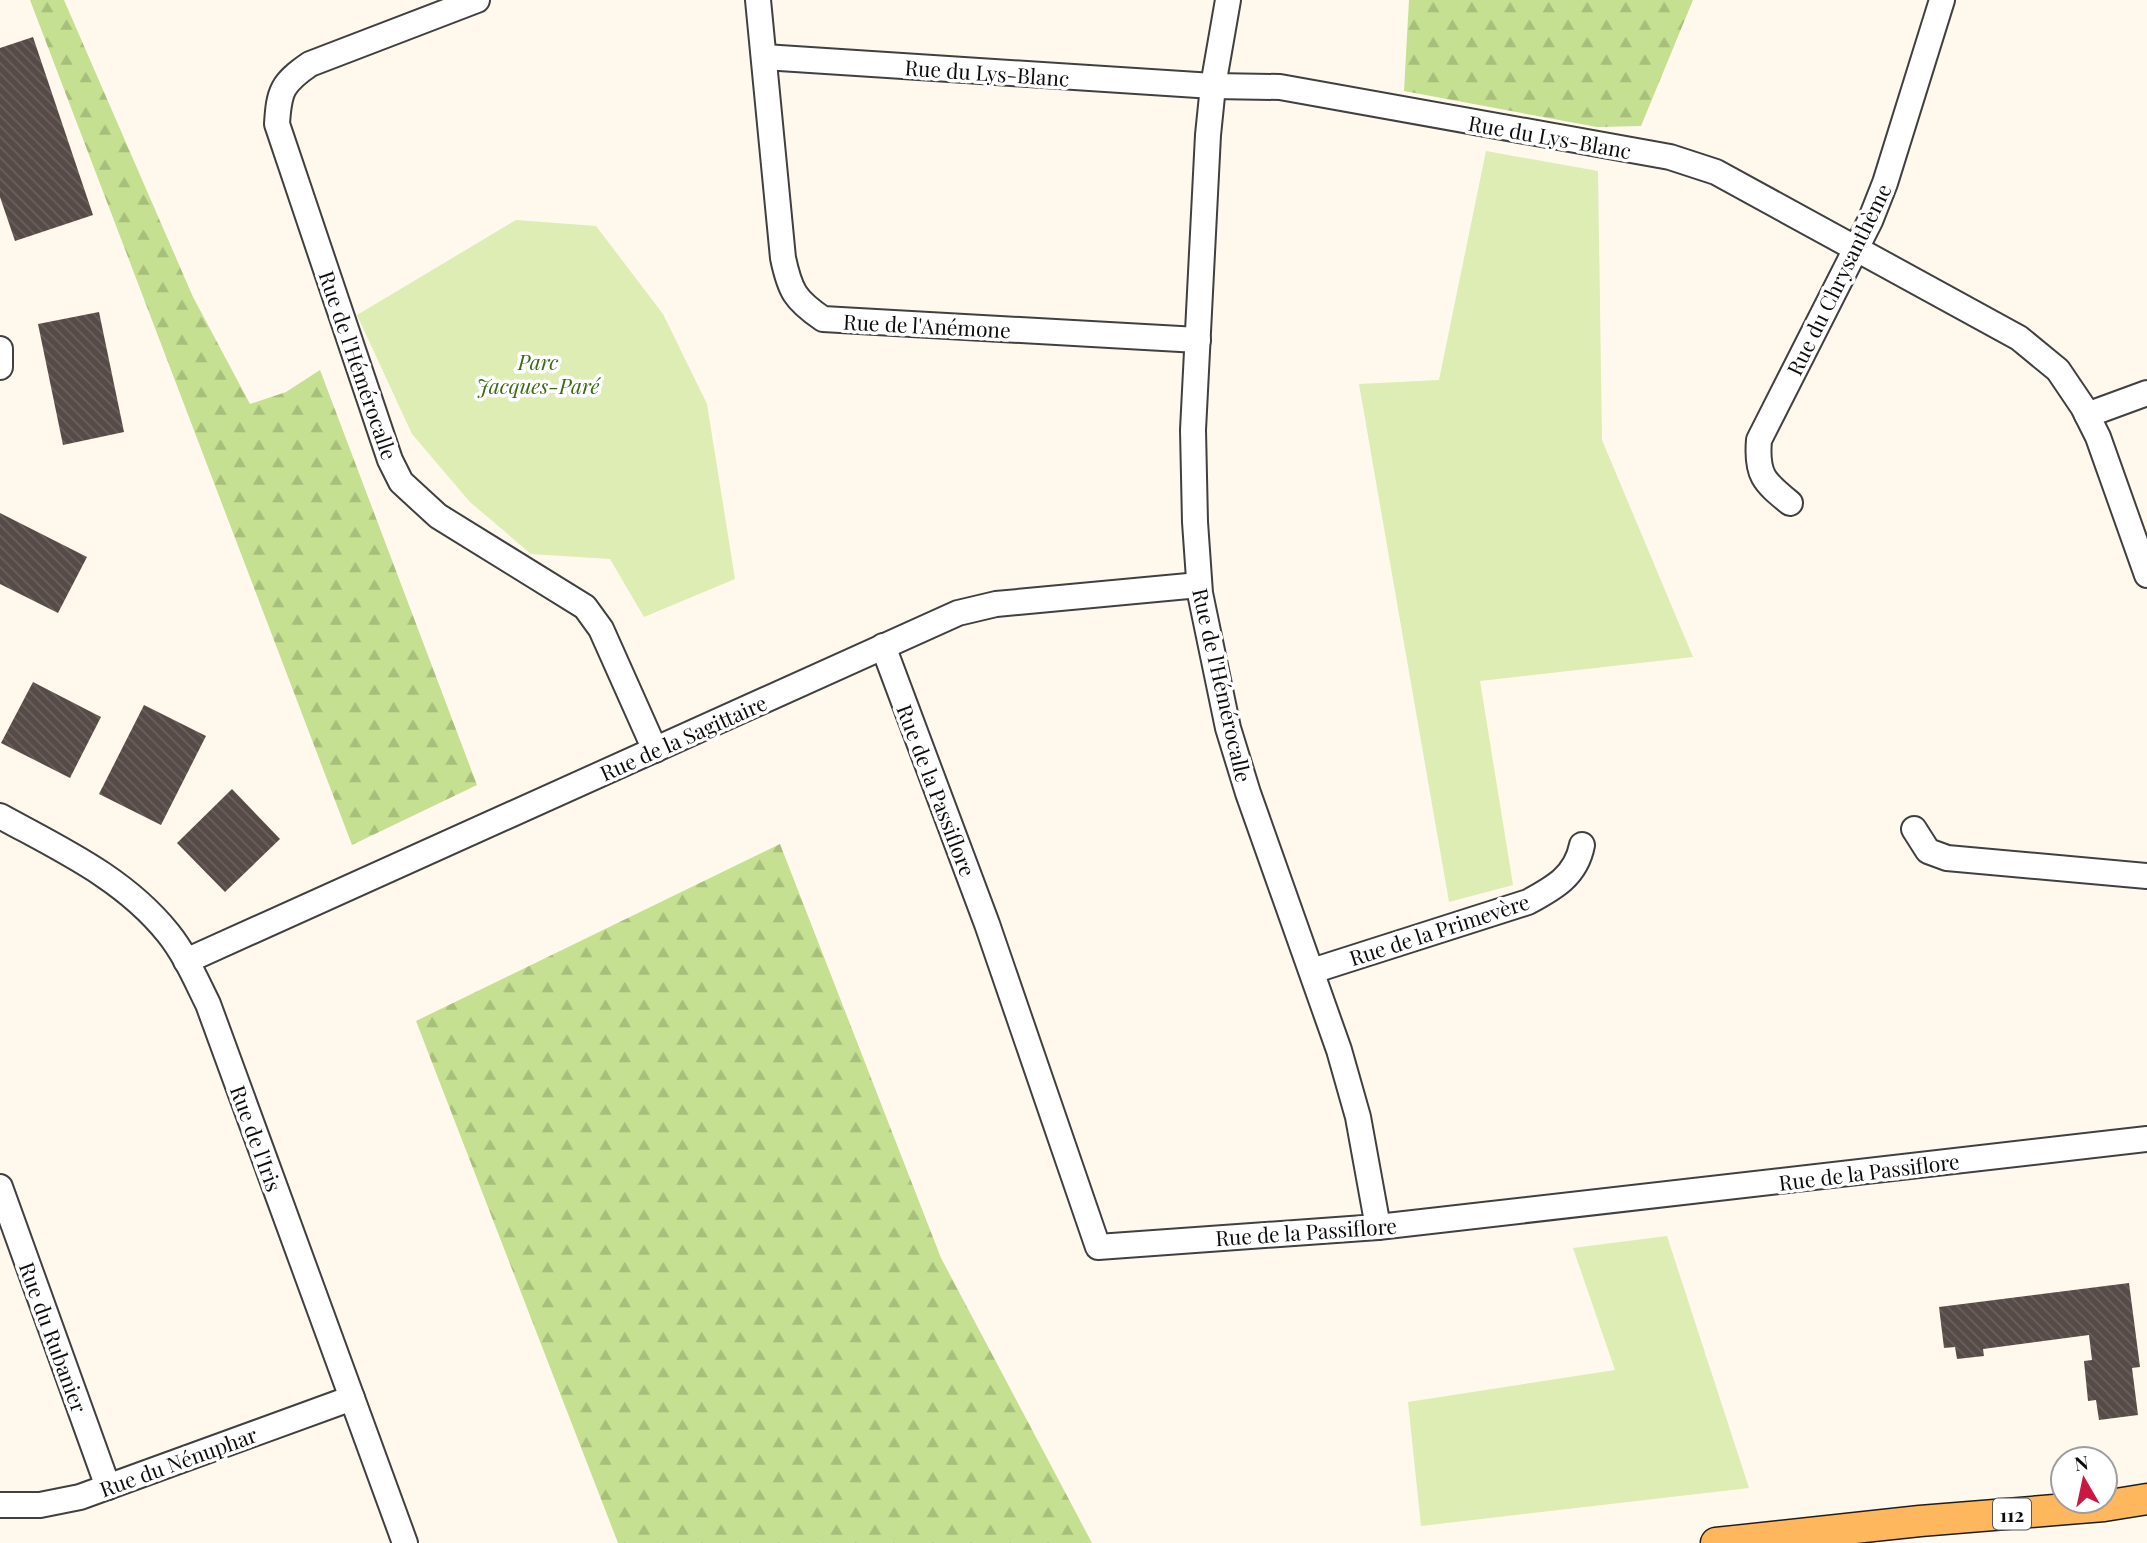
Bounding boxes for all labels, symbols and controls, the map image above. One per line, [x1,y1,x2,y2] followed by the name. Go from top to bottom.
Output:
[904,52,1070,92] street label: Rue du Lys-Blanc
[1466,108,1634,164] street label: Rue du Lys-Blanc
[1779,179,1897,379] street label: Rue du Chrysanthème
[314,267,404,463] street label: Rue de l'Hémérocalle
[843,307,1011,343] street label: Rue de l'Anémone
[476,347,602,399] park label: Parc Jacques-Paré
[1187,585,1259,785] street label: Rue de l'Hémérocalle
[595,688,771,786] street label: Rue de la Sagittaire
[891,700,983,880] street label: Rue de la Passiflore
[1345,887,1533,971] street label: Rue de la Primevère
[225,1081,289,1195] street label: Rue de l'Iris
[1777,1146,1961,1196] street label: Rue de la Passiflore
[1214,1211,1398,1251] street label: Rue de la Passiflore
[14,1258,94,1417] street label: Rue du Rubanier
[95,1419,261,1502] street label: Rue du Nénuphar
[2049,1445,2119,1515] north arrow
[2072,1448,2090,1476] text: N
[1993,1498,2031,1530] road number: 112

